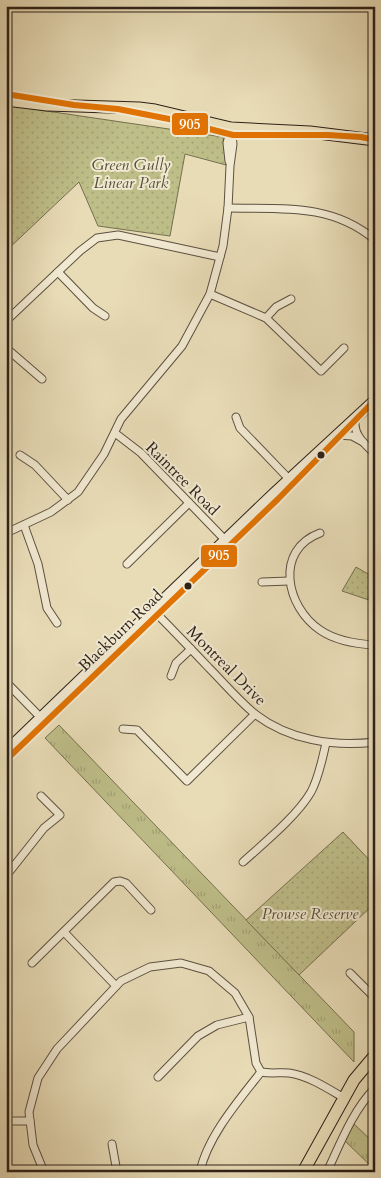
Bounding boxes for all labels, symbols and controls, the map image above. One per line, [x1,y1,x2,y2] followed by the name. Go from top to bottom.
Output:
[171,112,209,136] line badge: 905
[179,115,201,134] text: 905
[91,154,171,194] park label: Green Gully Linear Park
[140,437,225,521] street label: Raintree Road
[316,450,326,460] unlabelled marker
[200,544,238,568] line badge: 905
[208,546,230,565] text: 905
[183,581,193,591] unlabelled marker
[74,584,168,677] street label: Blackburn Road
[181,621,271,711] street label: Montreal Drive
[262,903,359,925] park label: Prowse Reserve

